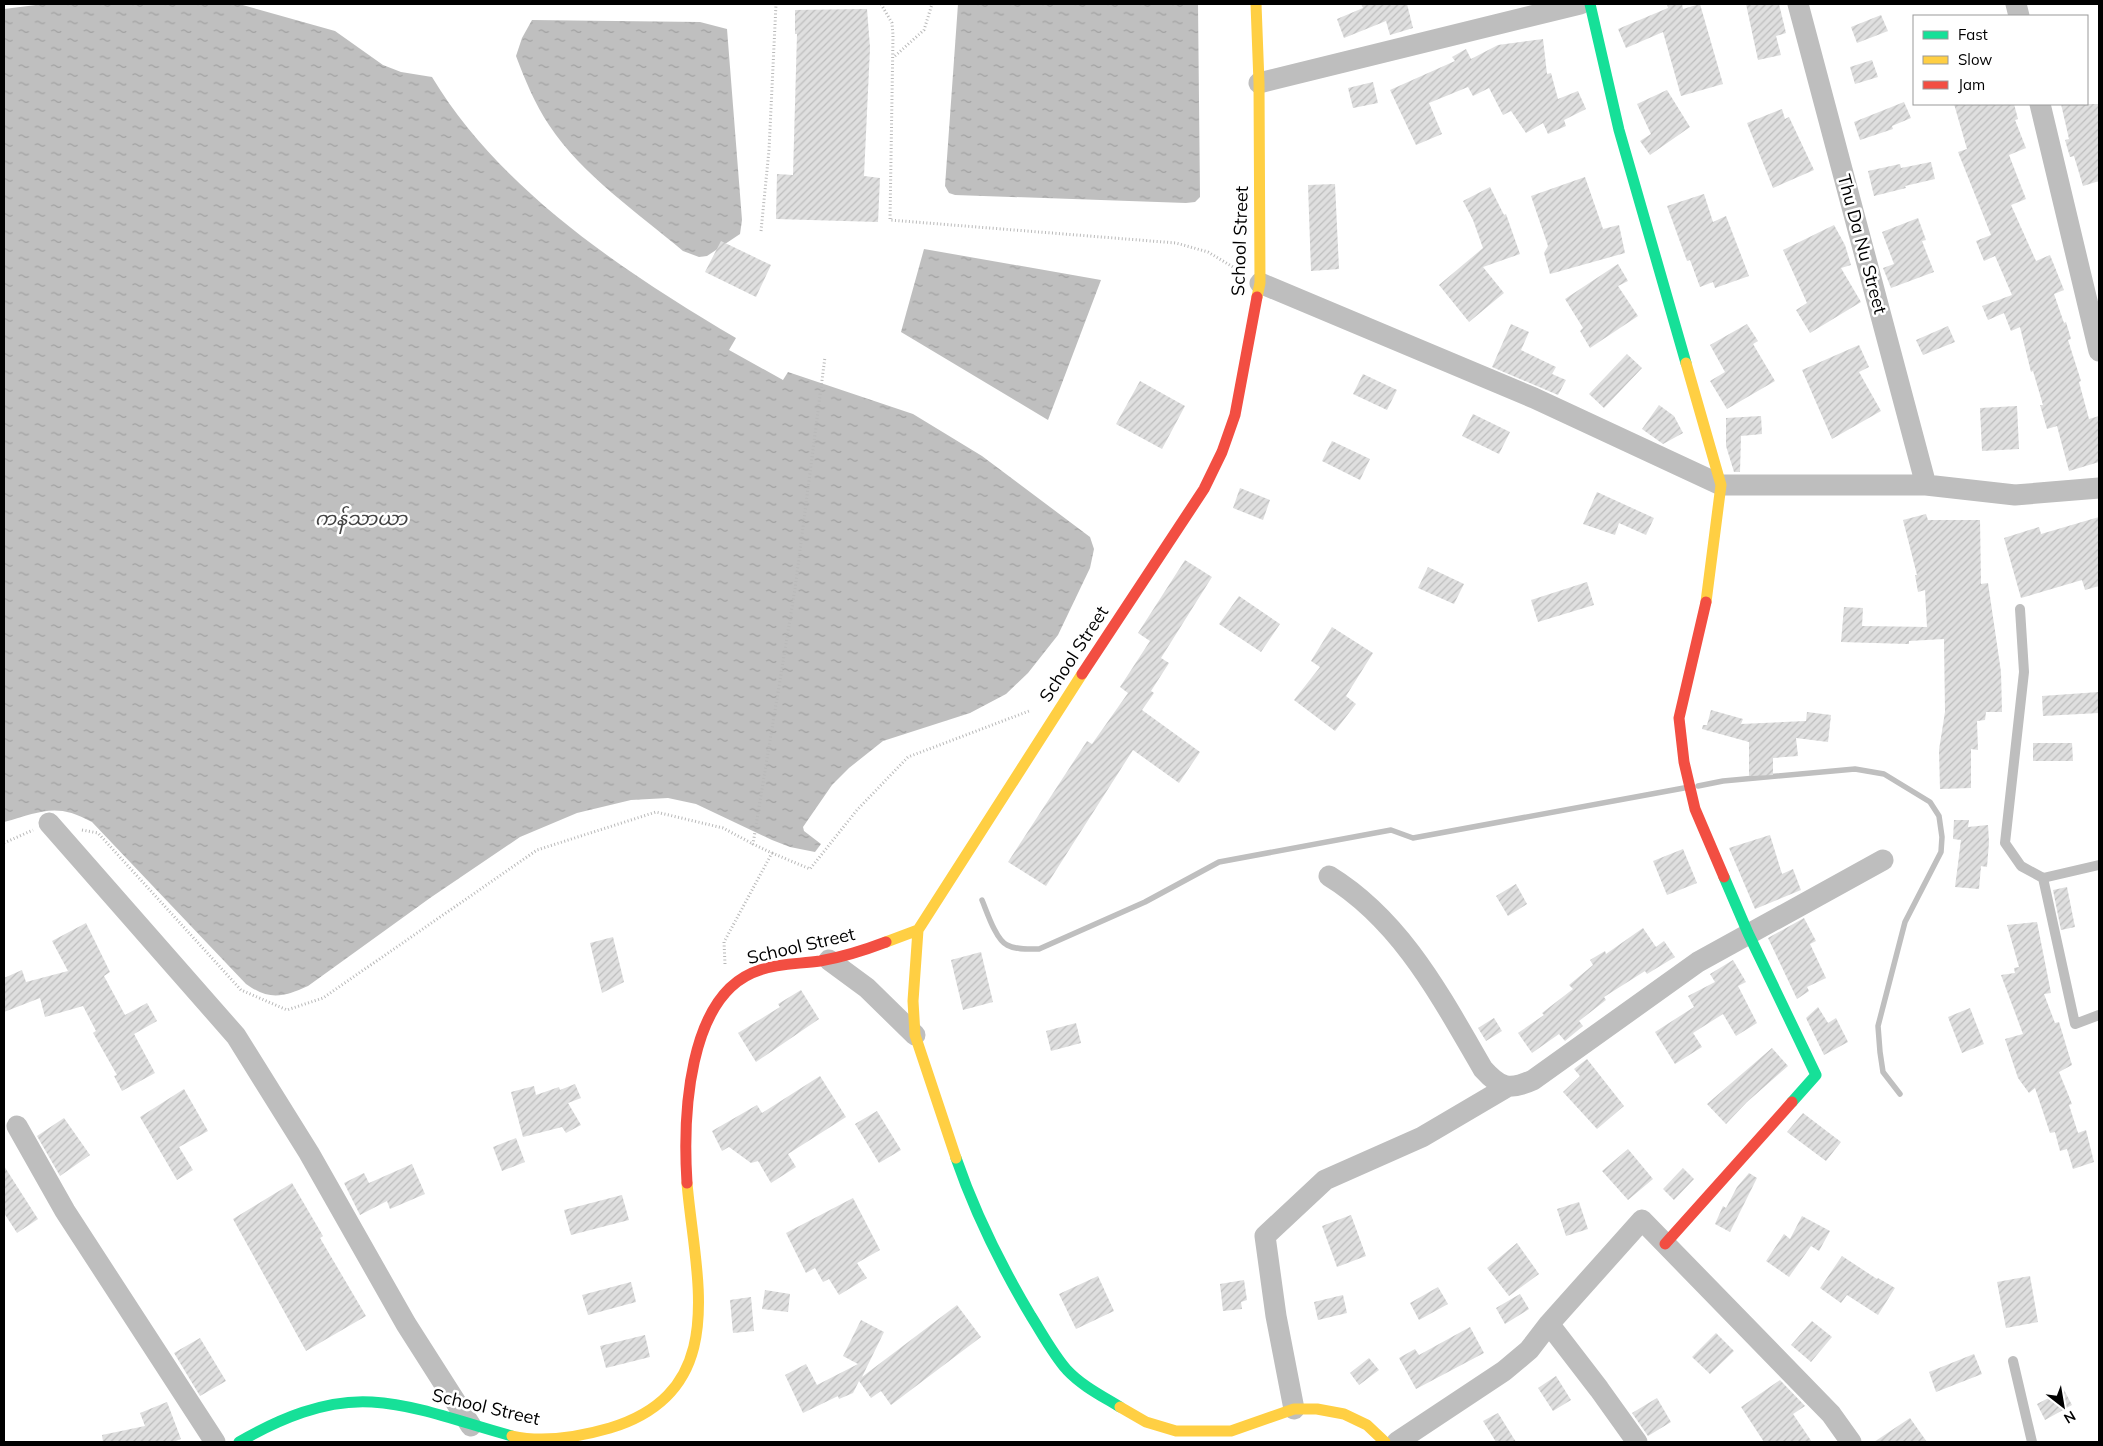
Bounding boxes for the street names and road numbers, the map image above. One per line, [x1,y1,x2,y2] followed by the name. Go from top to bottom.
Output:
[1833,171,1892,316] street label: Thu Da Nu Street
[1226,186,1253,296] street label: School Street
[1034,601,1113,706] street label: School Street
[745,922,857,969] street label: School Street
[430,1383,542,1430] street label: School Street

